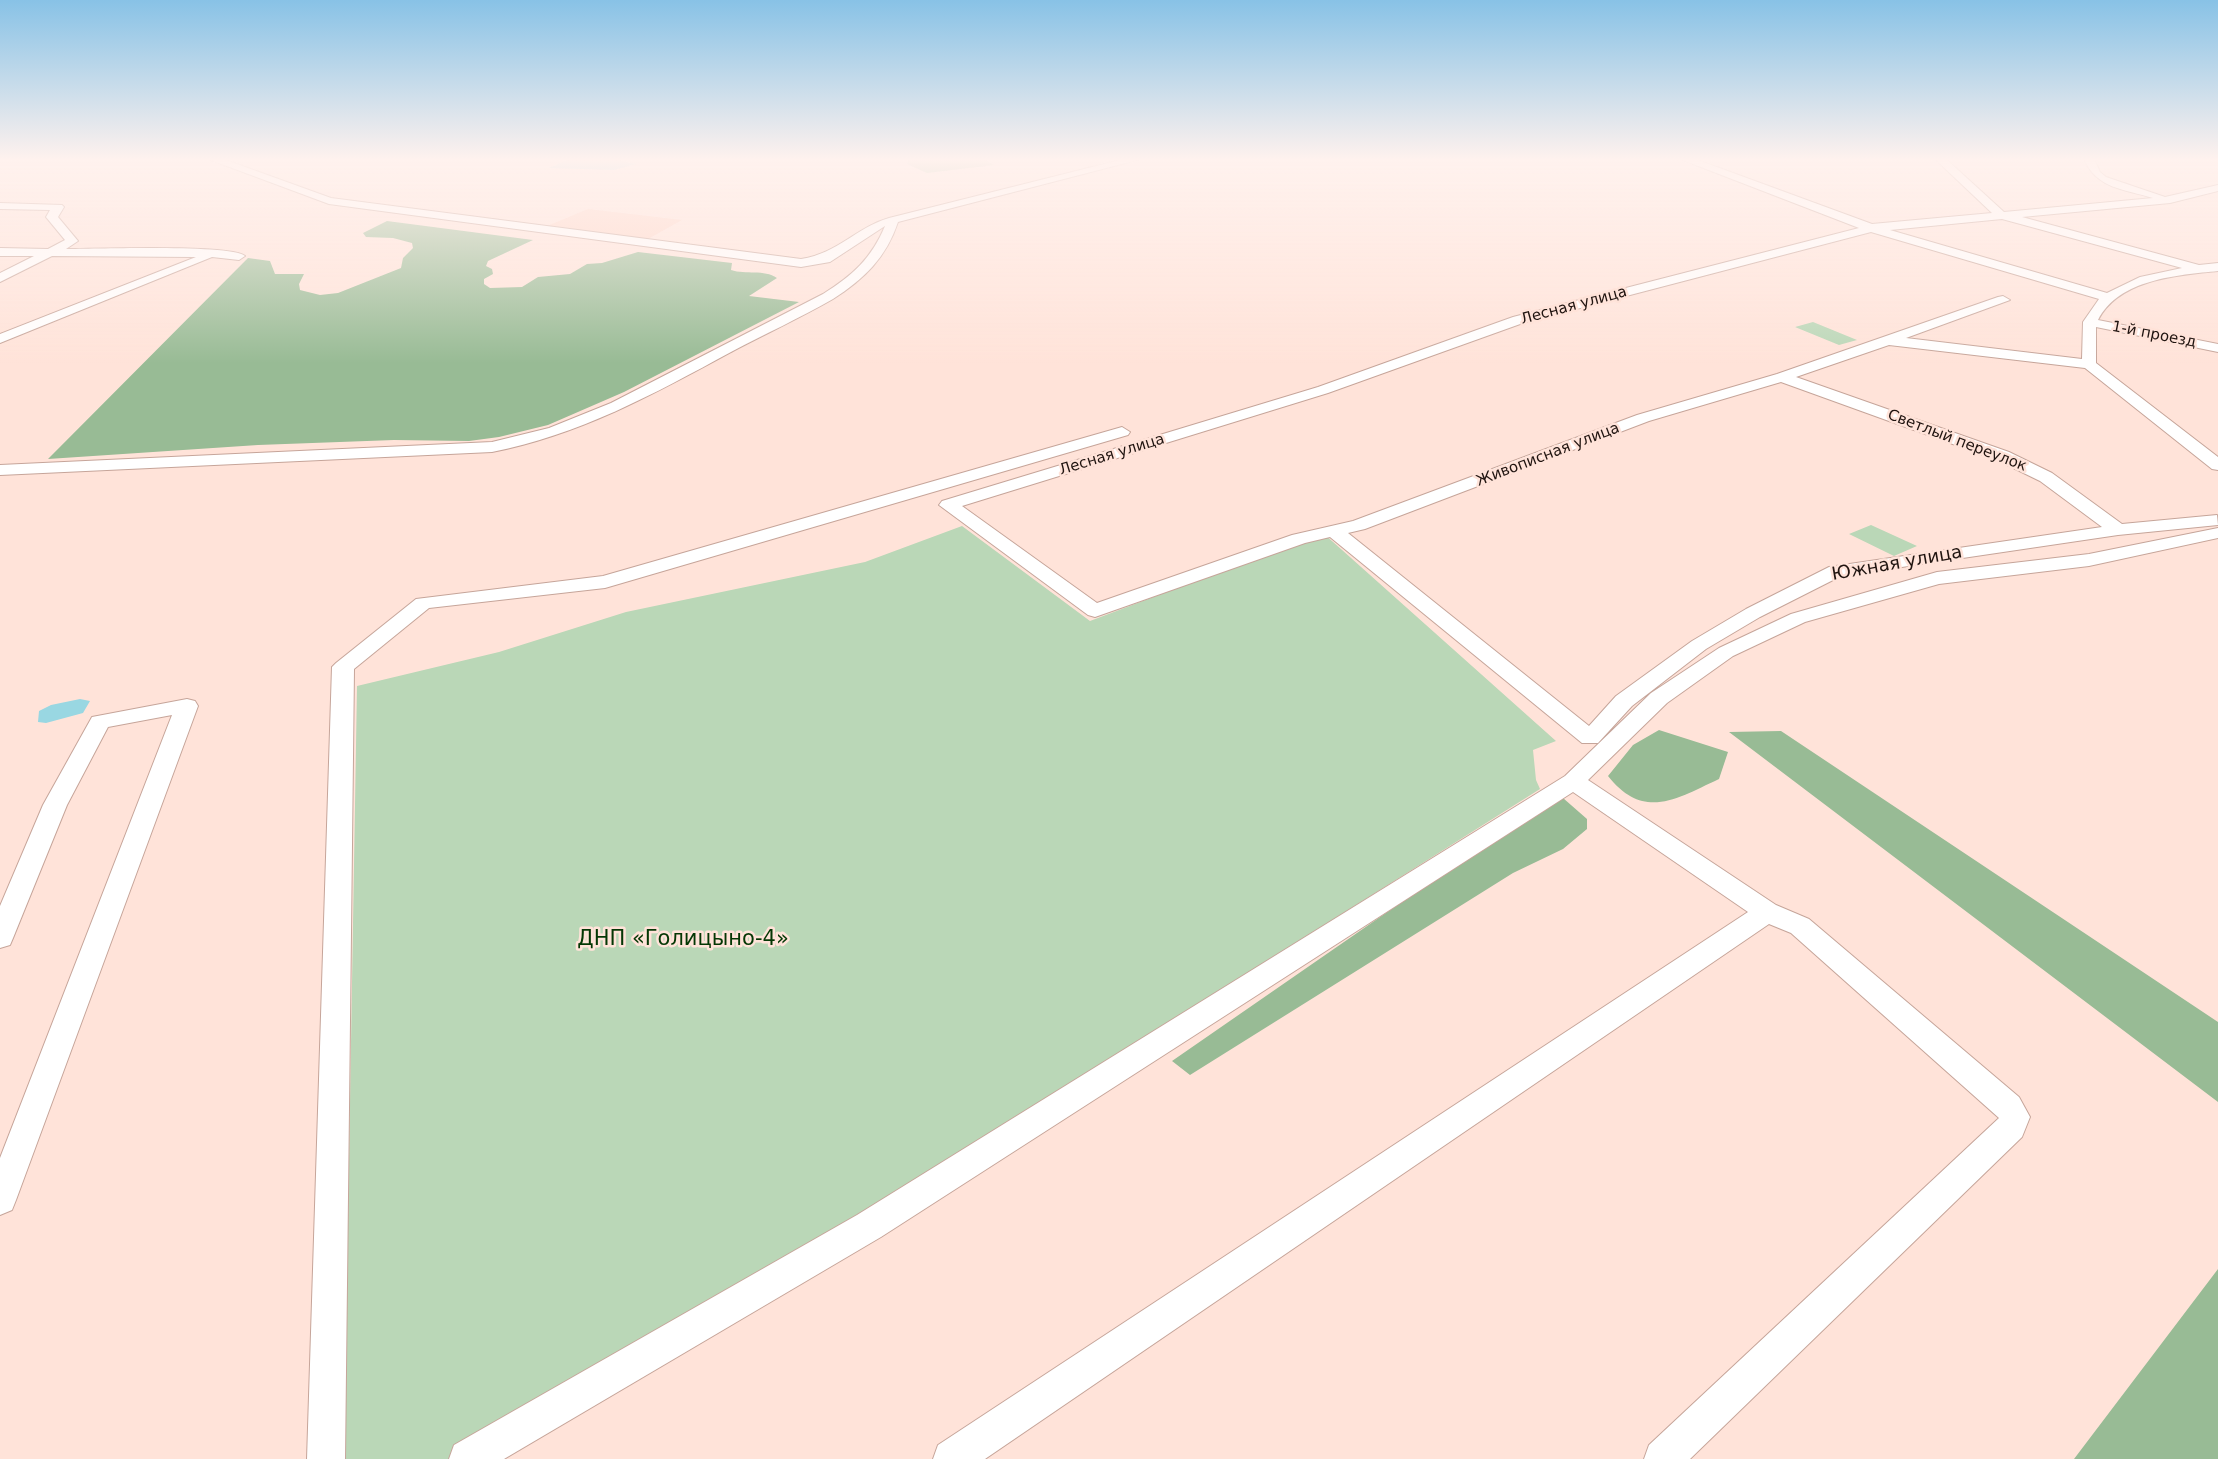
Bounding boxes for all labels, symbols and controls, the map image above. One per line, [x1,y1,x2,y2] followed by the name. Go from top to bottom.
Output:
[1519,283,1629,329] street label: Лесная улица
[2110,318,2198,352] street label: 1-й проезд
[1885,406,2029,476] street label: Светлый переулок
[1474,419,1622,491] street label: Живописная улица
[1057,430,1167,480] street label: Лесная улица
[1830,542,1964,586] street label: Южная улица
[577,927,789,953] park label: ДНП «Голицыно-4»

